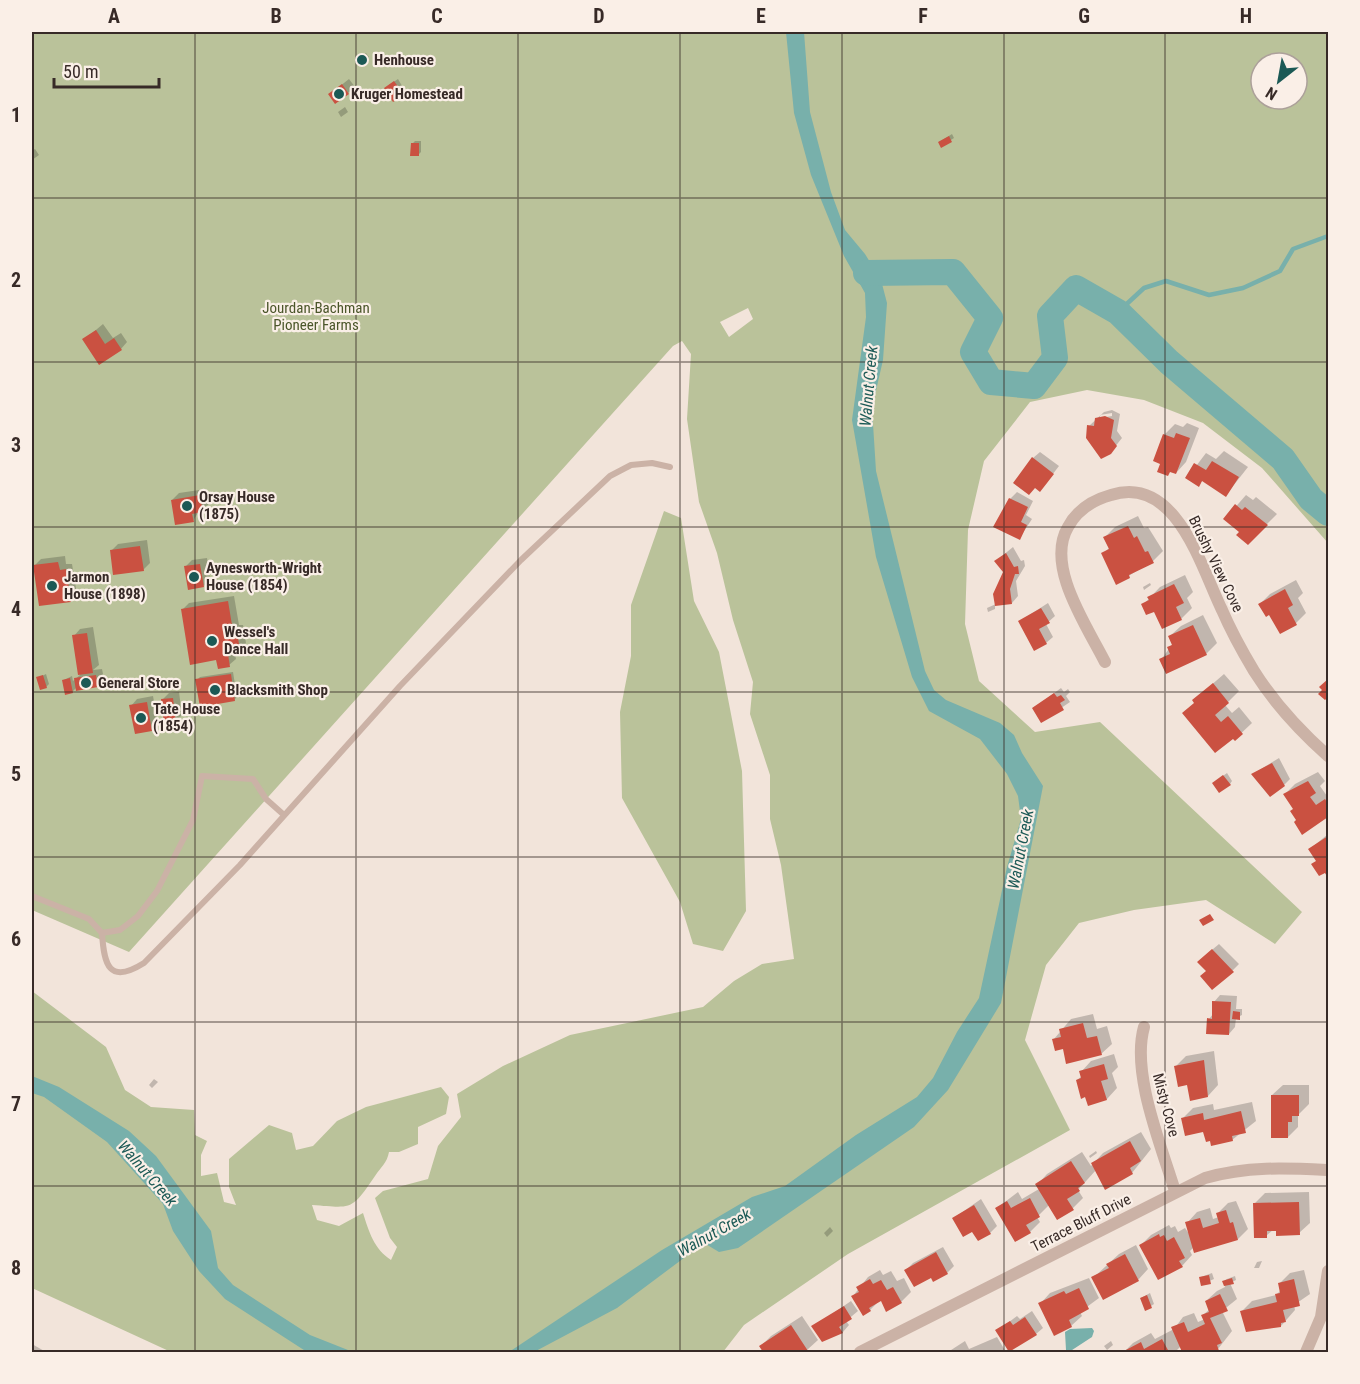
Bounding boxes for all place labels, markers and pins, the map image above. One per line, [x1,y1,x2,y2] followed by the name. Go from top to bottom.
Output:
[374,51,434,69] place label: Henhouse
[355,53,369,67] marker: Henhouse
[351,85,463,103] place label: Kruger Homestead
[332,87,346,101] marker: Kruger Homestead
[199,488,275,523] place label: Orsay House (1875)
[180,499,194,513] marker: Orsay House (1875)
[206,559,322,594] place label: Aynesworth-Wright House (1854)
[64,568,146,603] place label: Jarmon House (1898)
[187,570,201,584] marker: Aynesworth-Wright House (1854)
[45,579,59,593] marker: Jarmon House (1898)
[224,623,288,658] place label: Wessel's Dance Hall
[205,634,219,648] marker: Wessel's Dance Hall
[98,674,180,692] place label: General Store
[79,676,93,690] marker: General Store
[227,681,328,699] place label: Blacksmith Shop
[208,683,222,697] marker: Blacksmith Shop
[153,700,220,735] place label: Tate House (1854)
[134,711,148,725] marker: Tate House (1854)

